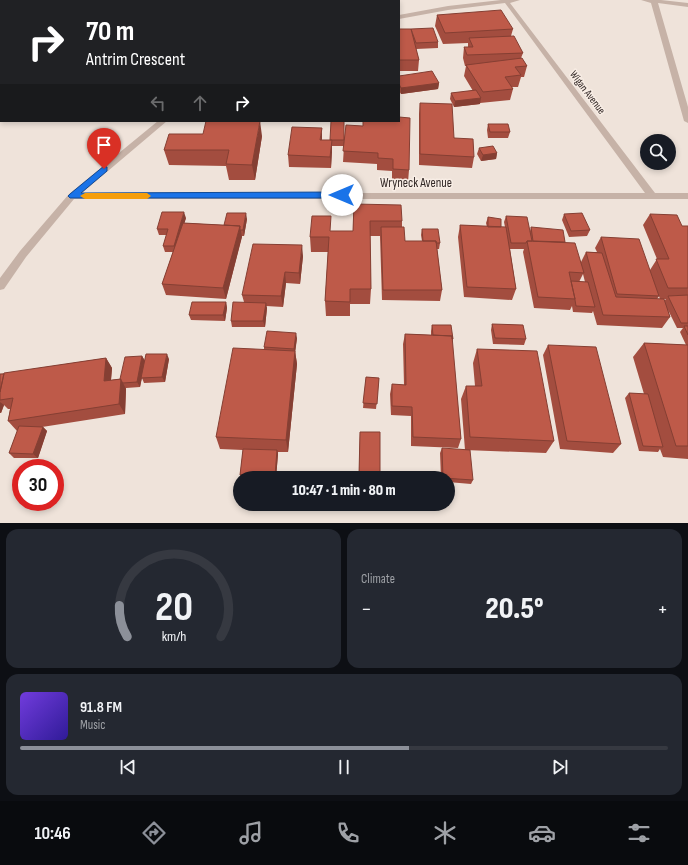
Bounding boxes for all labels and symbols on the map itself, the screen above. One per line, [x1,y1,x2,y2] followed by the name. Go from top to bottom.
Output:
[567,68,608,117] street label: Wigan Avenue
[87,128,121,169] pin
[321,174,363,216] position arrow
[380,175,452,191] street label: Wryneck Avenue
[12,459,64,511] speed limit sign: 30

